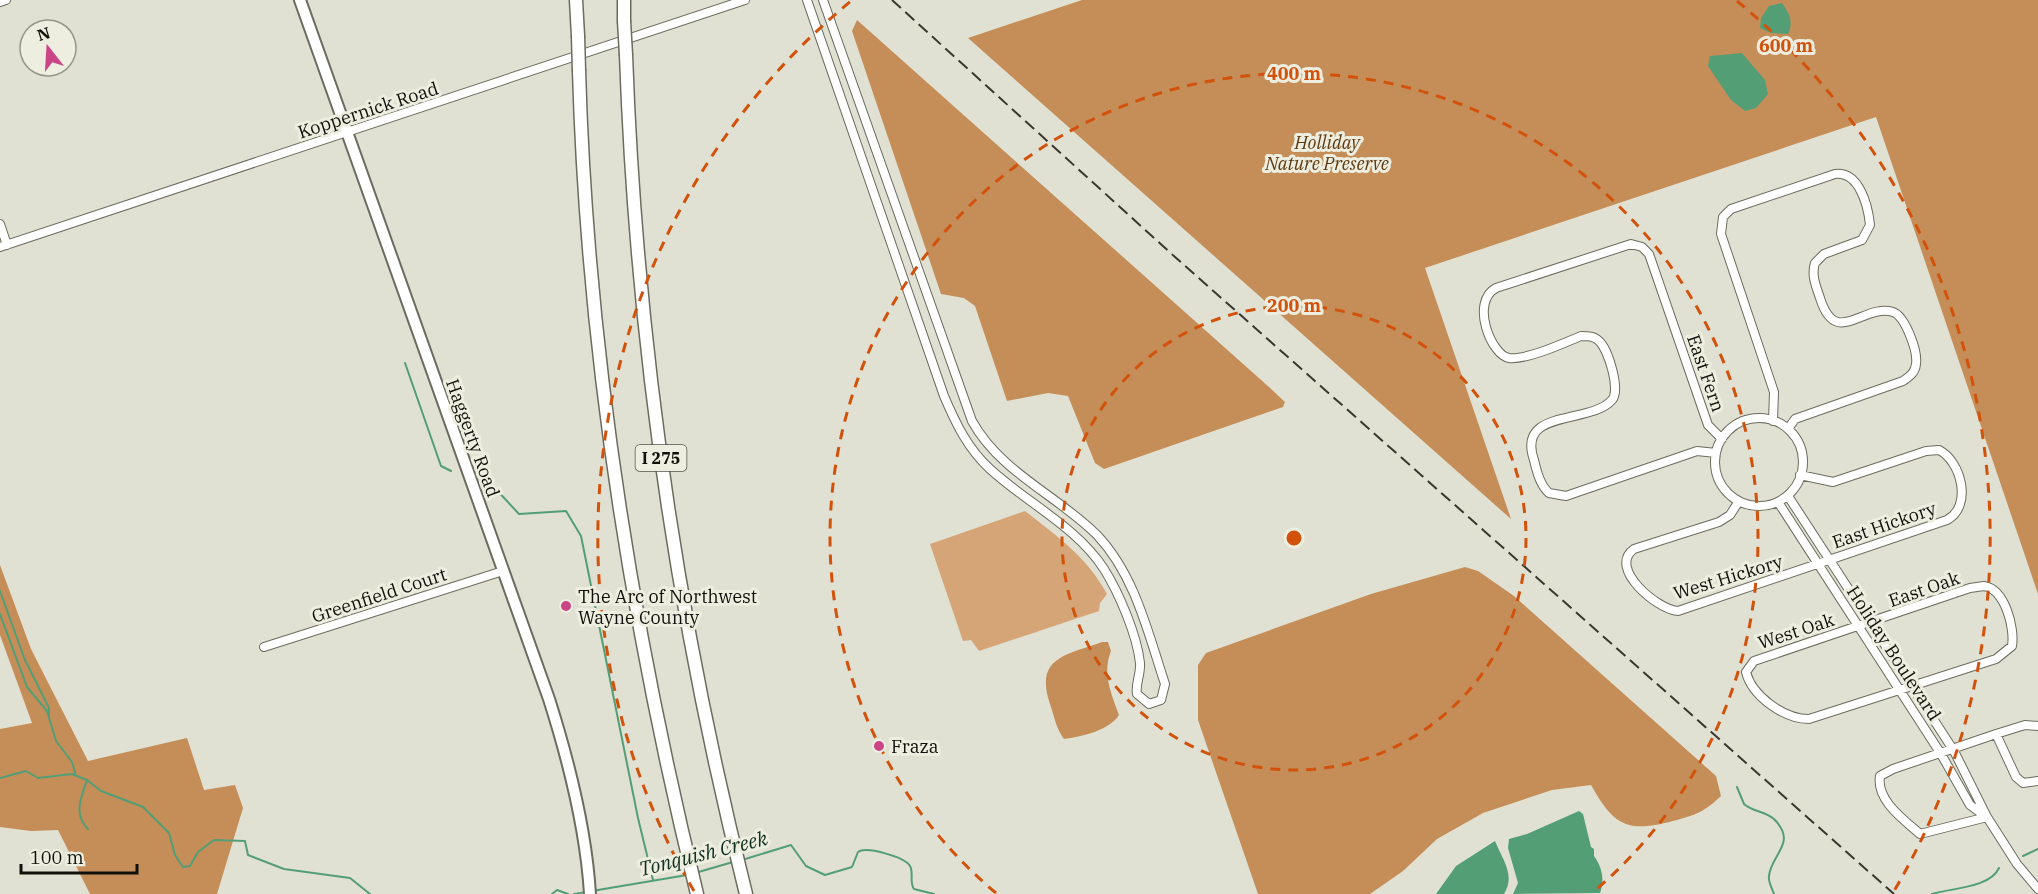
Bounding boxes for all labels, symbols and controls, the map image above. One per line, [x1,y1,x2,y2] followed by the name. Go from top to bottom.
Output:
[18,18,78,78] north arrow
[35,22,53,45] text: N
[1759,34,1814,57] text: 600 m
[1267,62,1322,85] text: 400 m
[295,76,441,144] street label: Koppernick Road
[1264,131,1389,175] park label: Holliday Nature Preserve
[1267,294,1322,317] text: 200 m
[1682,331,1730,415] street label: East Fern
[441,376,505,500] street label: Haggerty Road
[636,445,686,471] road number: I 275
[1829,496,1939,553] street label: East Hickory
[1284,528,1304,548] centre of rings
[1671,549,1786,605] street label: West Hickory
[309,562,449,628] street label: Greenfield Court
[1885,566,1963,612] street label: East Oak
[1842,581,1946,725] street label: Holiday Boulevard
[578,585,757,629] place label: The Arc of Northwest Wayne County
[559,599,573,613] marker: The Arc of Northwest Wayne County
[1755,608,1837,654] street label: West Oak
[891,735,939,758] place label: Fraza
[872,739,886,753] marker: Fraza
[636,824,771,882] water label: Tonquish Creek
[21,837,136,875] scale bar
[30,846,84,869] text: 100 m

